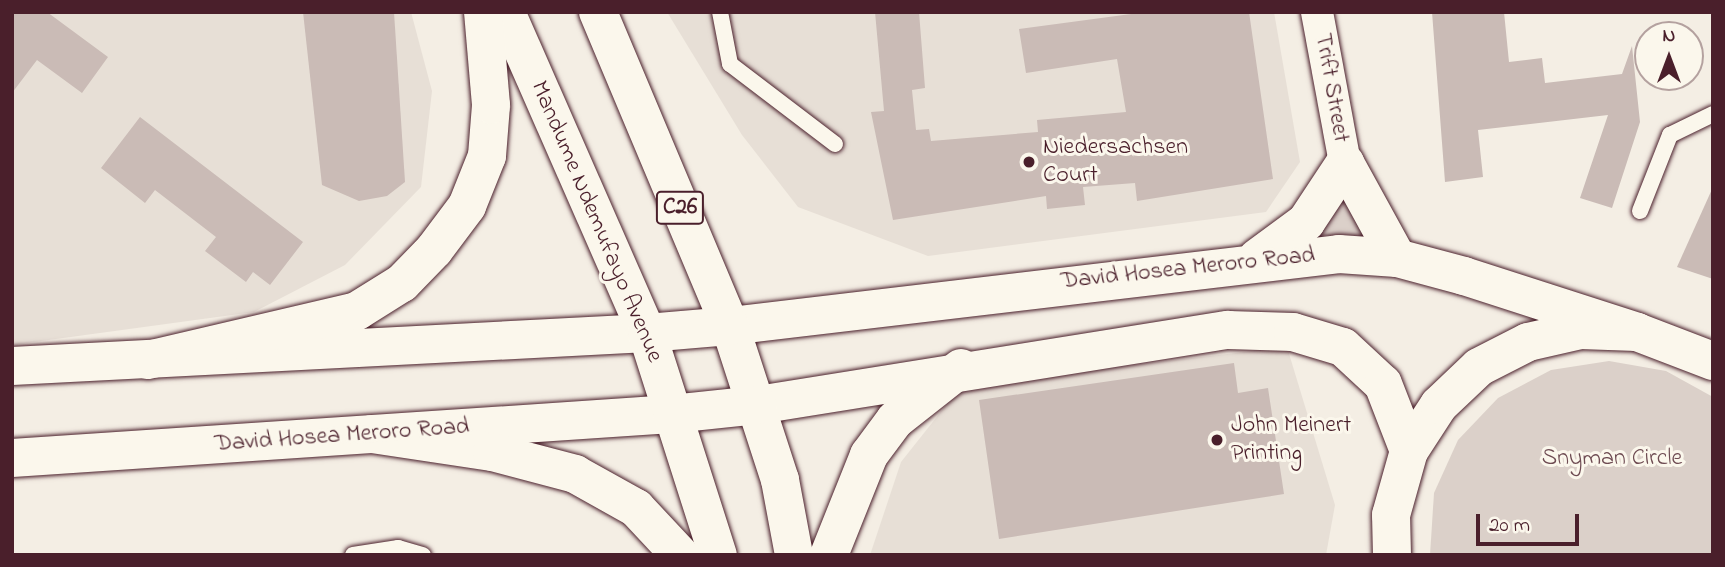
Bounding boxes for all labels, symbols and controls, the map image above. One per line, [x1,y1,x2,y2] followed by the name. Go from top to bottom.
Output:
[1634,21,1704,91] north arrow
[1663,23,1675,50] text: N
[1307,31,1355,145] street label: Trift Street
[524,77,668,367] street label: Mandume Ndemufayo Avenue
[1043,134,1188,190] place label: Niedersachsen Court
[1021,154,1037,170] marker: Niedersachsen Court
[656,188,704,228] road number: C26
[1060,241,1316,297] street label: David Hosea Meroro Road
[1231,412,1351,468] place label: John Meinert Printing
[214,413,470,459] street label: David Hosea Meroro Road
[1209,432,1225,448] marker: John Meinert Printing
[1542,445,1682,473] park label: Snyman Circle
[1480,500,1583,544] scale bar
[1489,511,1530,541] text: 20 m

